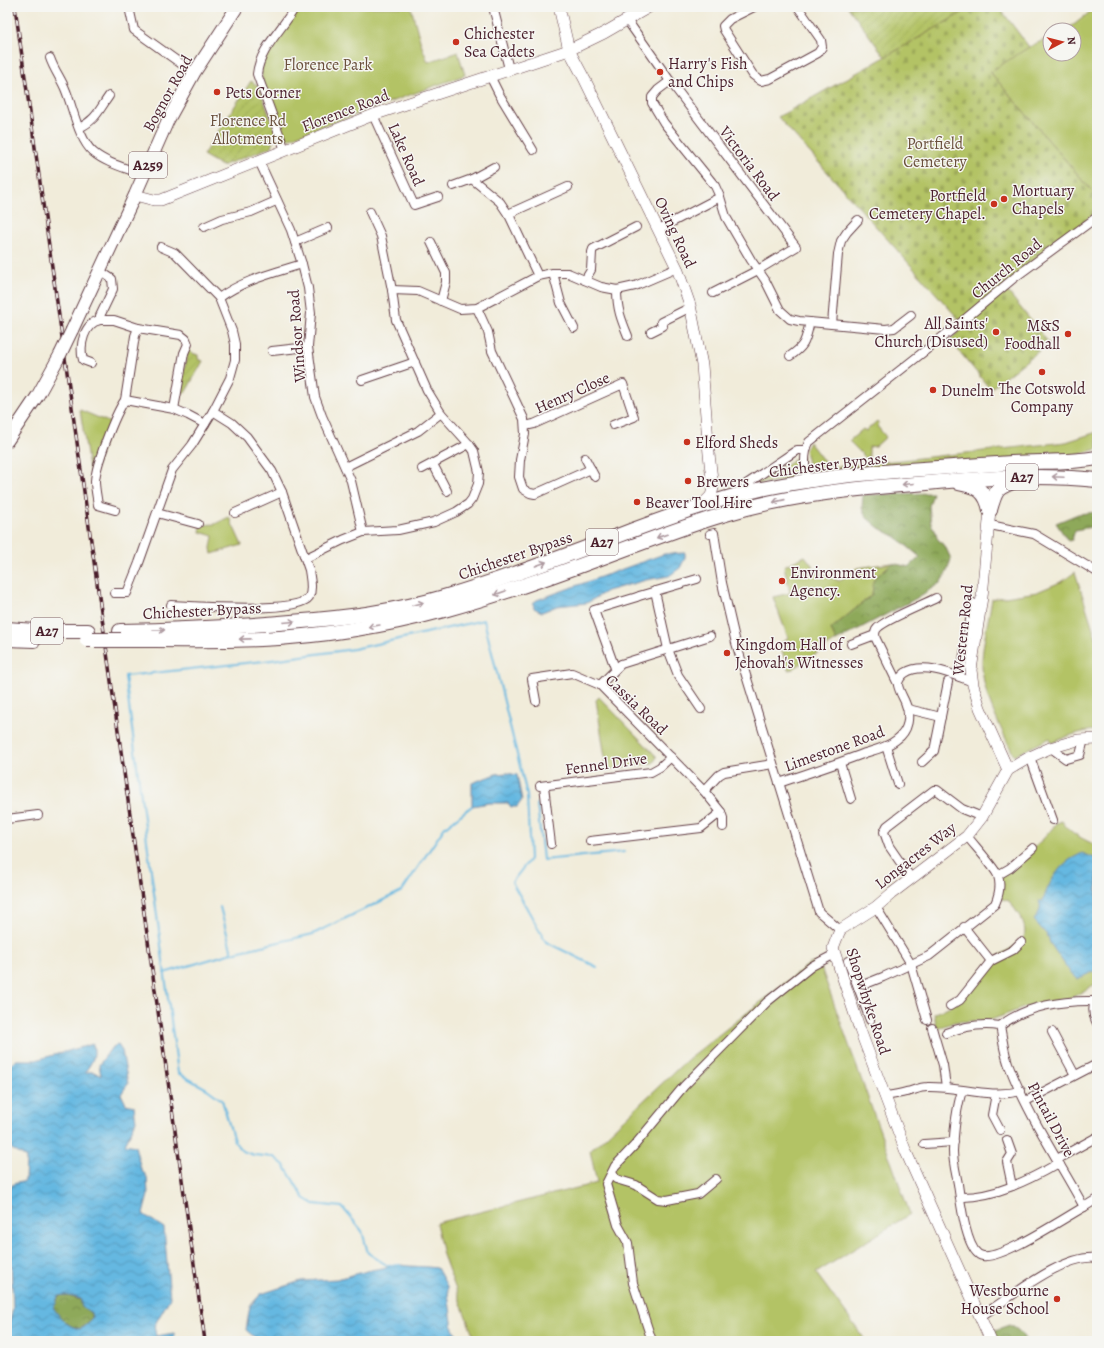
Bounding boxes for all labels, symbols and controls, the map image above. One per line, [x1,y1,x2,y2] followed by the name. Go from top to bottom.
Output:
[1042,22,1082,62] north arrow
[464,23,535,63] place label: Chichester Sea Cadets
[1063,36,1079,46] text: N
[451,37,461,47] marker: Chichester Sea Cadets
[138,51,198,136] street label: Bognor Road
[668,53,748,93] place label: Harry's Fish and Chips
[284,54,372,76] park label: Florence Park
[655,67,665,77] marker: Harry's Fish and Chips
[225,82,301,104] place label: Pets Corner
[298,84,393,138] street label: Florence Road
[212,87,222,97] marker: Pets Corner
[210,110,287,150] park label: Florence Rd Allotments
[382,119,430,190] street label: Lake Road
[713,121,785,206] street label: Victoria Road
[903,133,968,173] park label: Portfield Cemetery
[129,152,167,178] road number: A259
[1012,180,1075,220] place label: Mortuary Chapels
[869,185,986,225] place label: Portfield Cemetery Chapel.
[649,193,701,272] street label: Oving Road
[999,194,1009,204] marker: Mortuary Chapels
[989,199,999,209] marker: Portfield Cemetery Chapel.
[967,233,1047,304] street label: Church Road
[283,288,311,384] street label: Windsor Road
[874,313,988,353] place label: All Saints' Church (Disused)
[1004,315,1060,355] place label: M&S Foodhall
[991,327,1001,337] marker: All Saints' Church (Disused)
[1063,329,1073,339] marker: M&S Foodhall
[531,367,613,419] street label: Henry Close
[1037,367,1047,377] marker: The Cotswold Company
[998,378,1086,418] place label: The Cotswold Company
[941,380,994,402] place label: Dunelm
[928,385,938,395] marker: Dunelm
[695,432,778,454] place label: Elford Sheds
[682,437,692,447] marker: Elford Sheds
[768,447,889,483] street label: Chichester Bypass
[1006,464,1038,490] road number: A27
[696,471,749,493] place label: Brewers
[1052,473,1065,481] one-way arrow
[683,476,693,486] marker: Brewers
[902,481,915,488] one-way arrow
[645,492,752,514] place label: Beaver Tool Hire
[632,497,642,507] marker: Beaver Tool Hire
[773,497,786,505] one-way arrow
[455,526,575,586] street label: Chichester Bypass
[586,529,618,555] road number: A27
[656,532,668,540] one-way arrow
[535,560,548,567] one-way arrow
[789,562,876,602] place label: Environment Agency.
[777,576,787,586] marker: Environment Agency.
[947,583,979,678] street label: Western Road
[493,590,506,597] one-way arrow
[142,597,262,625] street label: Chichester Bypass
[411,600,424,607] one-way arrow
[31,618,63,644] road number: A27
[282,619,295,626] one-way arrow
[368,622,381,630] one-way arrow
[152,626,165,634] one-way arrow
[735,634,863,674] place label: Kingdom Hall of Jehovah's Witnesses
[239,635,252,643] one-way arrow
[722,648,732,658] marker: Kingdom Hall of Jehovah's Witnesses
[600,669,673,740] street label: Cassia Road
[781,720,888,777] street label: Limestone Road
[564,747,648,781] street label: Fennel Drive
[870,817,962,894] street label: Longacres Way
[840,945,896,1058] street label: Shopwhyke Road
[1022,1078,1080,1161] street label: Pintail Drive
[961,1280,1049,1320] place label: Westbourne House School
[1052,1294,1062,1304] marker: Westbourne House School

